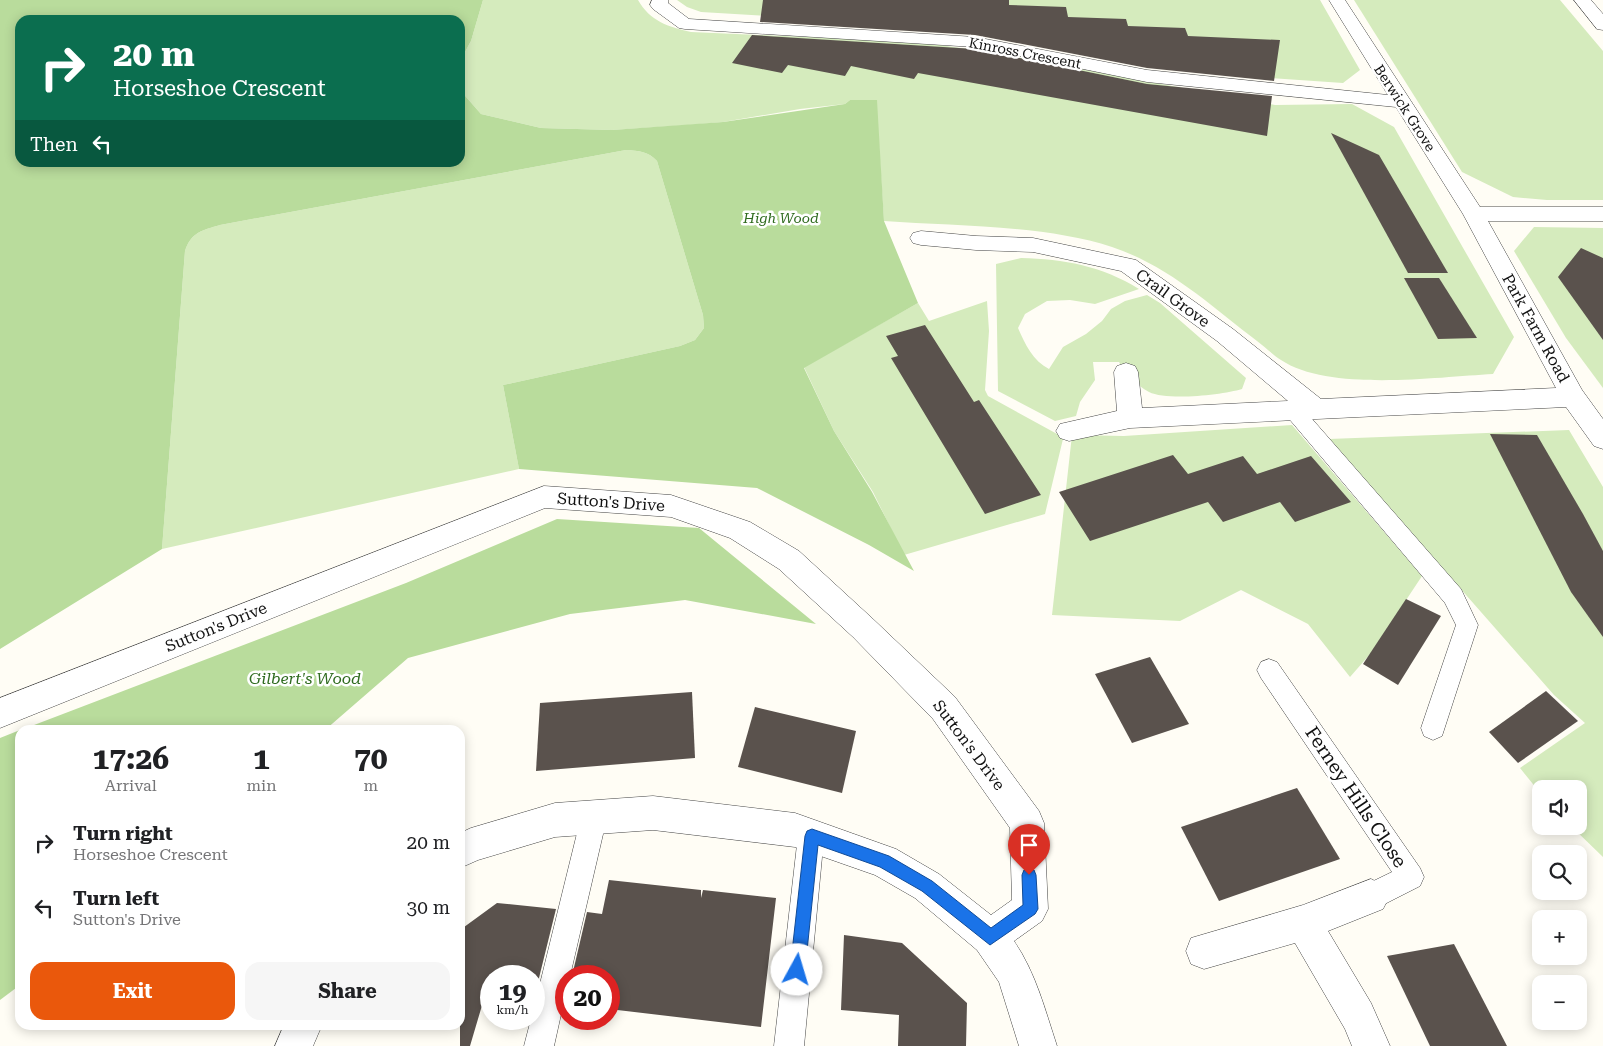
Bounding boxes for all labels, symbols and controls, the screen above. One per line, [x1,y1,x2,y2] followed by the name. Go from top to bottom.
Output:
[113,34,195,75] text: 20 m
[967,34,1083,72] street label: Kinross Crescent
[30,35,95,100] icon: right
[1371,62,1439,154] street label: Berwick Grove
[113,76,326,101] text: Horseshoe Crescent
[88,130,116,158] icon: left
[30,133,78,156] text: Then
[742,210,819,226] park label: High Wood
[1132,265,1214,331] street label: Crail Grove
[1498,270,1574,386] street label: Park Farm Road
[557,489,666,515] street label: Sutton's Drive
[162,598,270,656] street label: Sutton's Drive
[249,669,361,688] park label: Gilbert's Wood
[929,696,1009,794] street label: Sutton's Drive
[1300,722,1412,872] street label: Ferney Hills Close
[92,741,169,776] text: 17:26
[253,741,270,776] text: 1
[354,741,388,776] text: 70
[105,776,157,795] text: Arrival
[246,776,277,795] text: min
[363,776,378,795] text: m
[1532,780,1587,1030] map controls
[1532,780,1587,835] button: sound
[73,822,173,845] text: Turn right
[1008,824,1050,875] pin
[30,829,58,857] icon: right
[407,831,450,854] text: 20 m
[1015,831,1043,859] icon: arrive
[73,845,228,864] text: Horseshoe Crescent
[1532,845,1587,900] button: search
[73,887,159,910] text: Turn left
[30,894,58,922] icon: left
[407,896,450,919] text: 30 m
[73,910,181,929] text: Sutton's Drive
[1532,910,1587,965] button: +
[770,943,822,995] position arrow
[30,962,235,1020] button: Exit
[245,962,450,1020] button: Share
[555,965,620,1030] speed limit sign: 20
[1532,975,1587,1030] button: −
[498,977,527,1006] text: 19
[496,1003,529,1017] text: km/h

